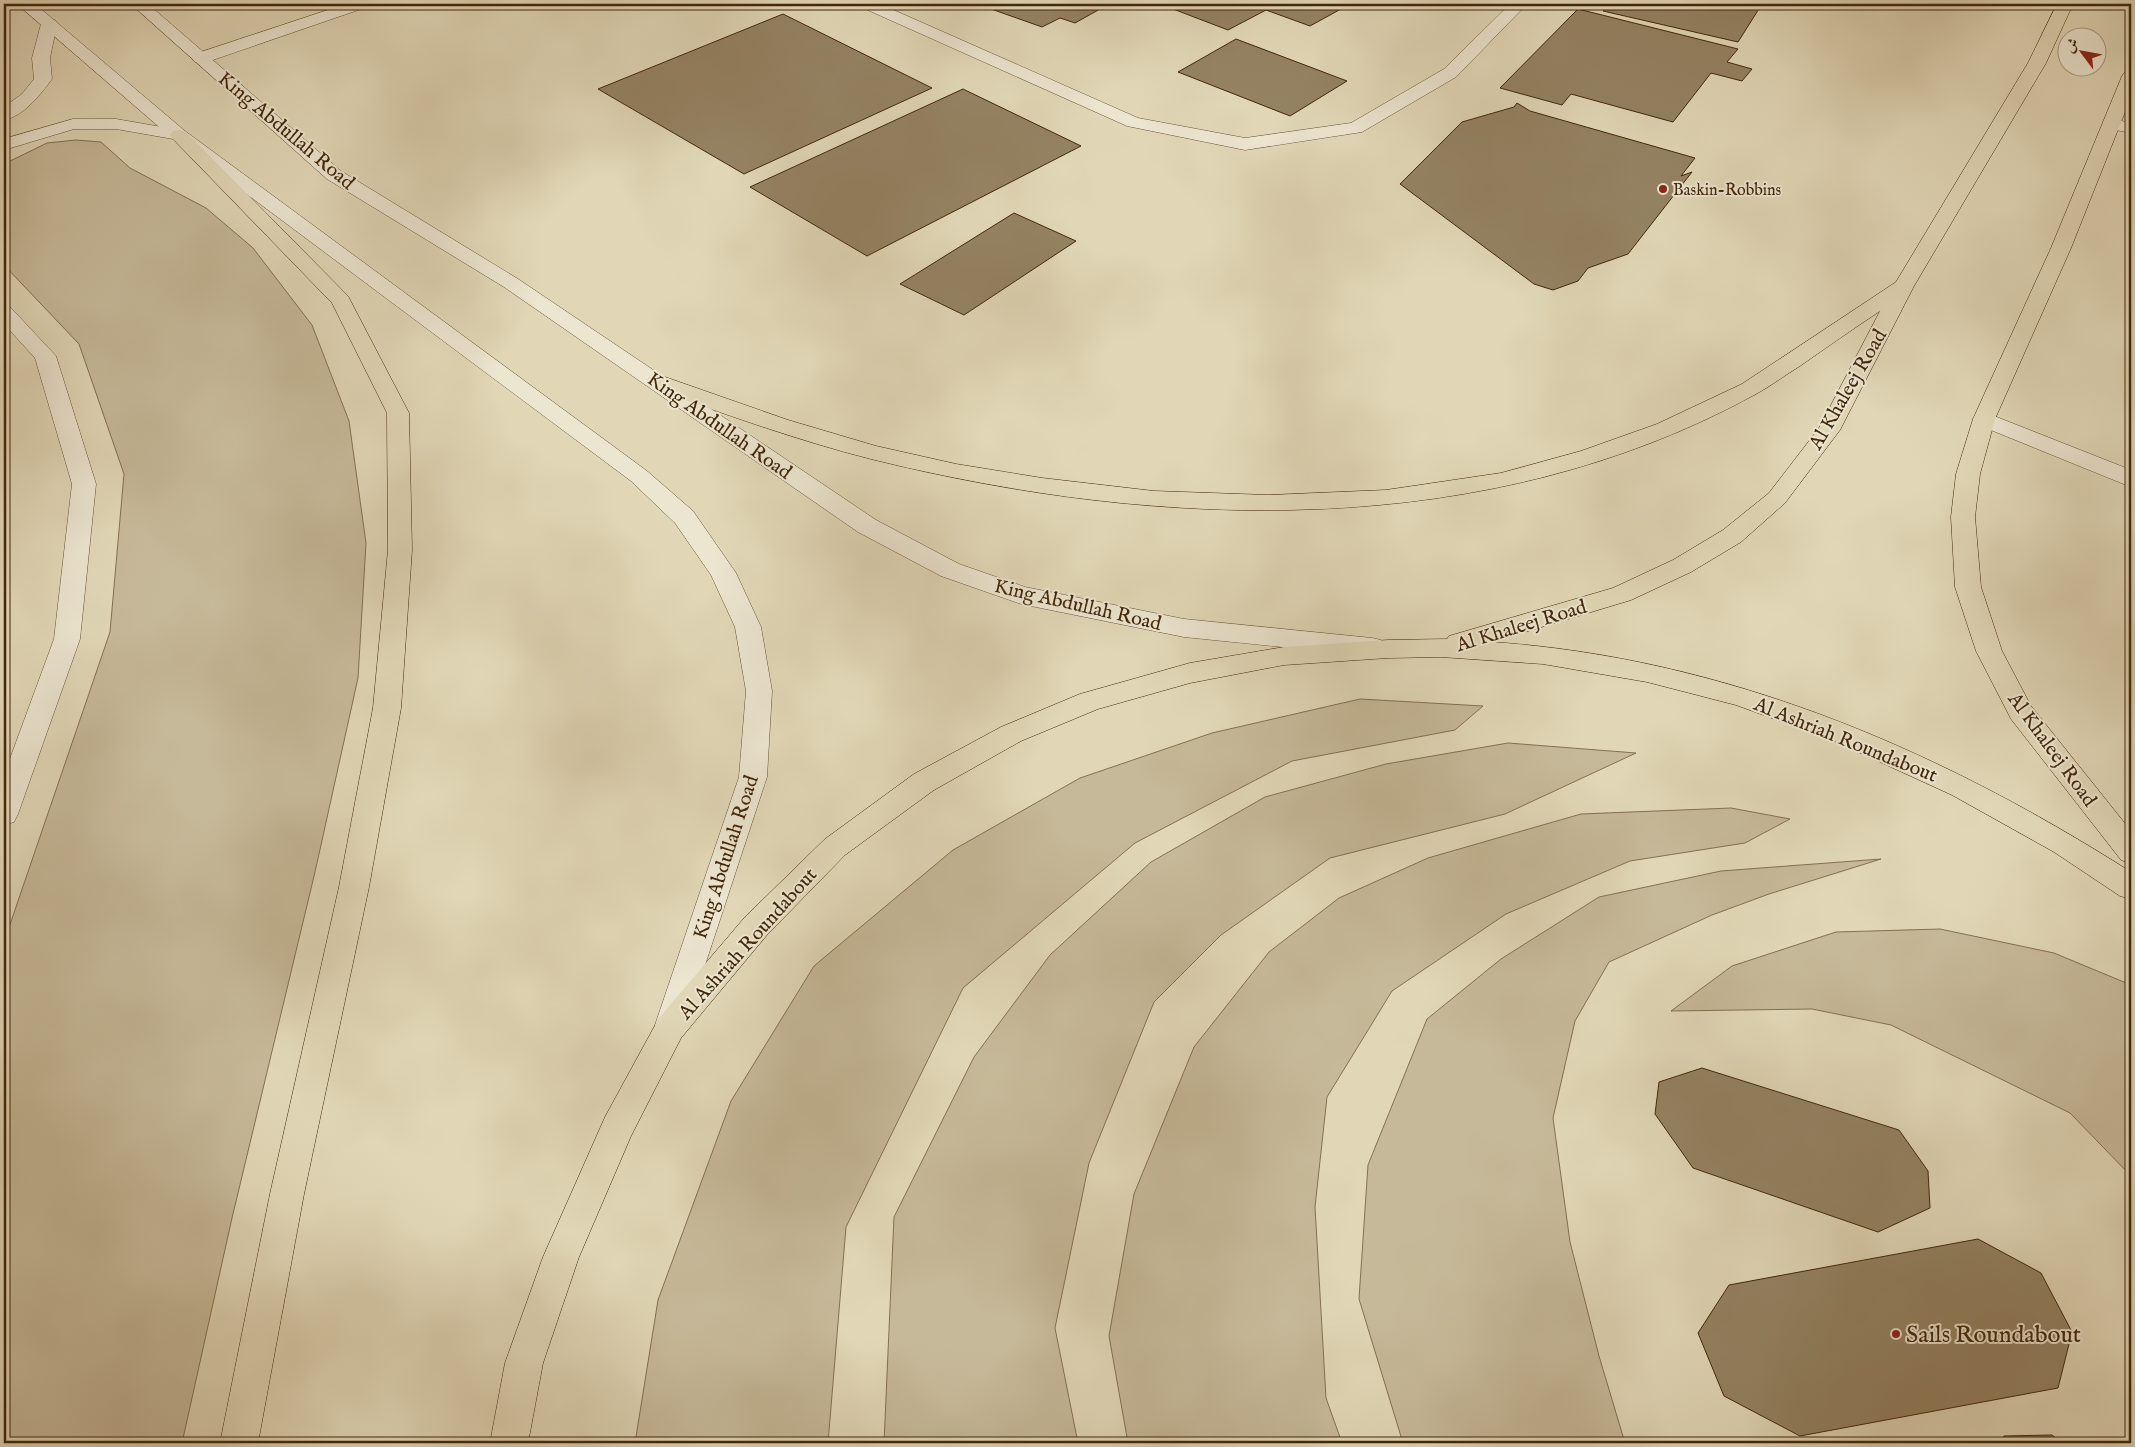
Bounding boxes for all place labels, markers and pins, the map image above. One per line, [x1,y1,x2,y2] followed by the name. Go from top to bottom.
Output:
[1673,181,1781,201] place label: Baskin-Robbins
[1657,183,1669,195] marker: Baskin-Robbins
[1906,1320,2081,1351] place label: Sails Roundabout
[1890,1328,1902,1340] marker: Sails Roundabout

